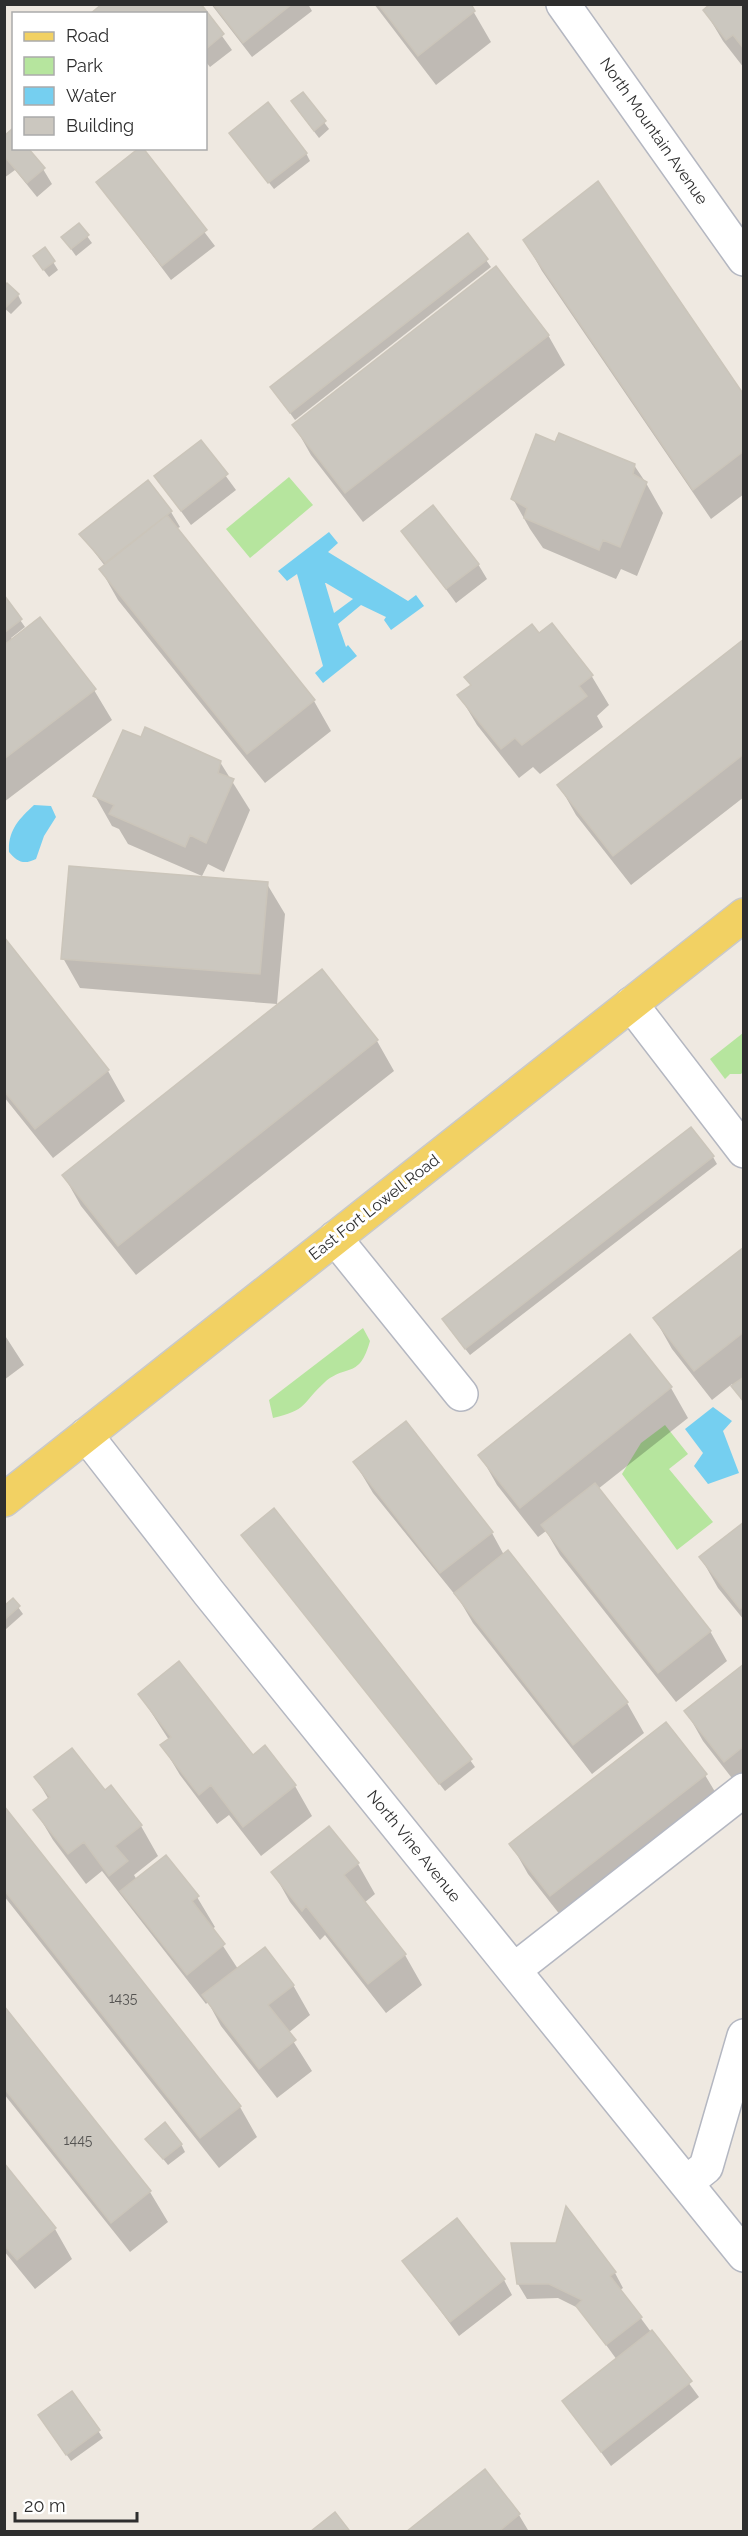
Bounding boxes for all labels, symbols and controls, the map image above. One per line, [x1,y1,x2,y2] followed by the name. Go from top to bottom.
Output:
[12,12,207,150] legend
[66,25,109,46] text: Road
[596,54,712,208] street label: North Mountain Avenue
[66,55,103,76] text: Park
[66,85,117,106] text: Water
[66,115,134,136] text: Building
[305,1150,443,1264] street label: East Fort Lowell Road
[363,1786,465,1906] street label: North Vine Avenue
[109,1990,138,2006] house number: 1435
[64,2132,93,2148] house number: 1445
[15,2485,136,2523] scale bar
[24,2495,66,2516] text: 20 m

